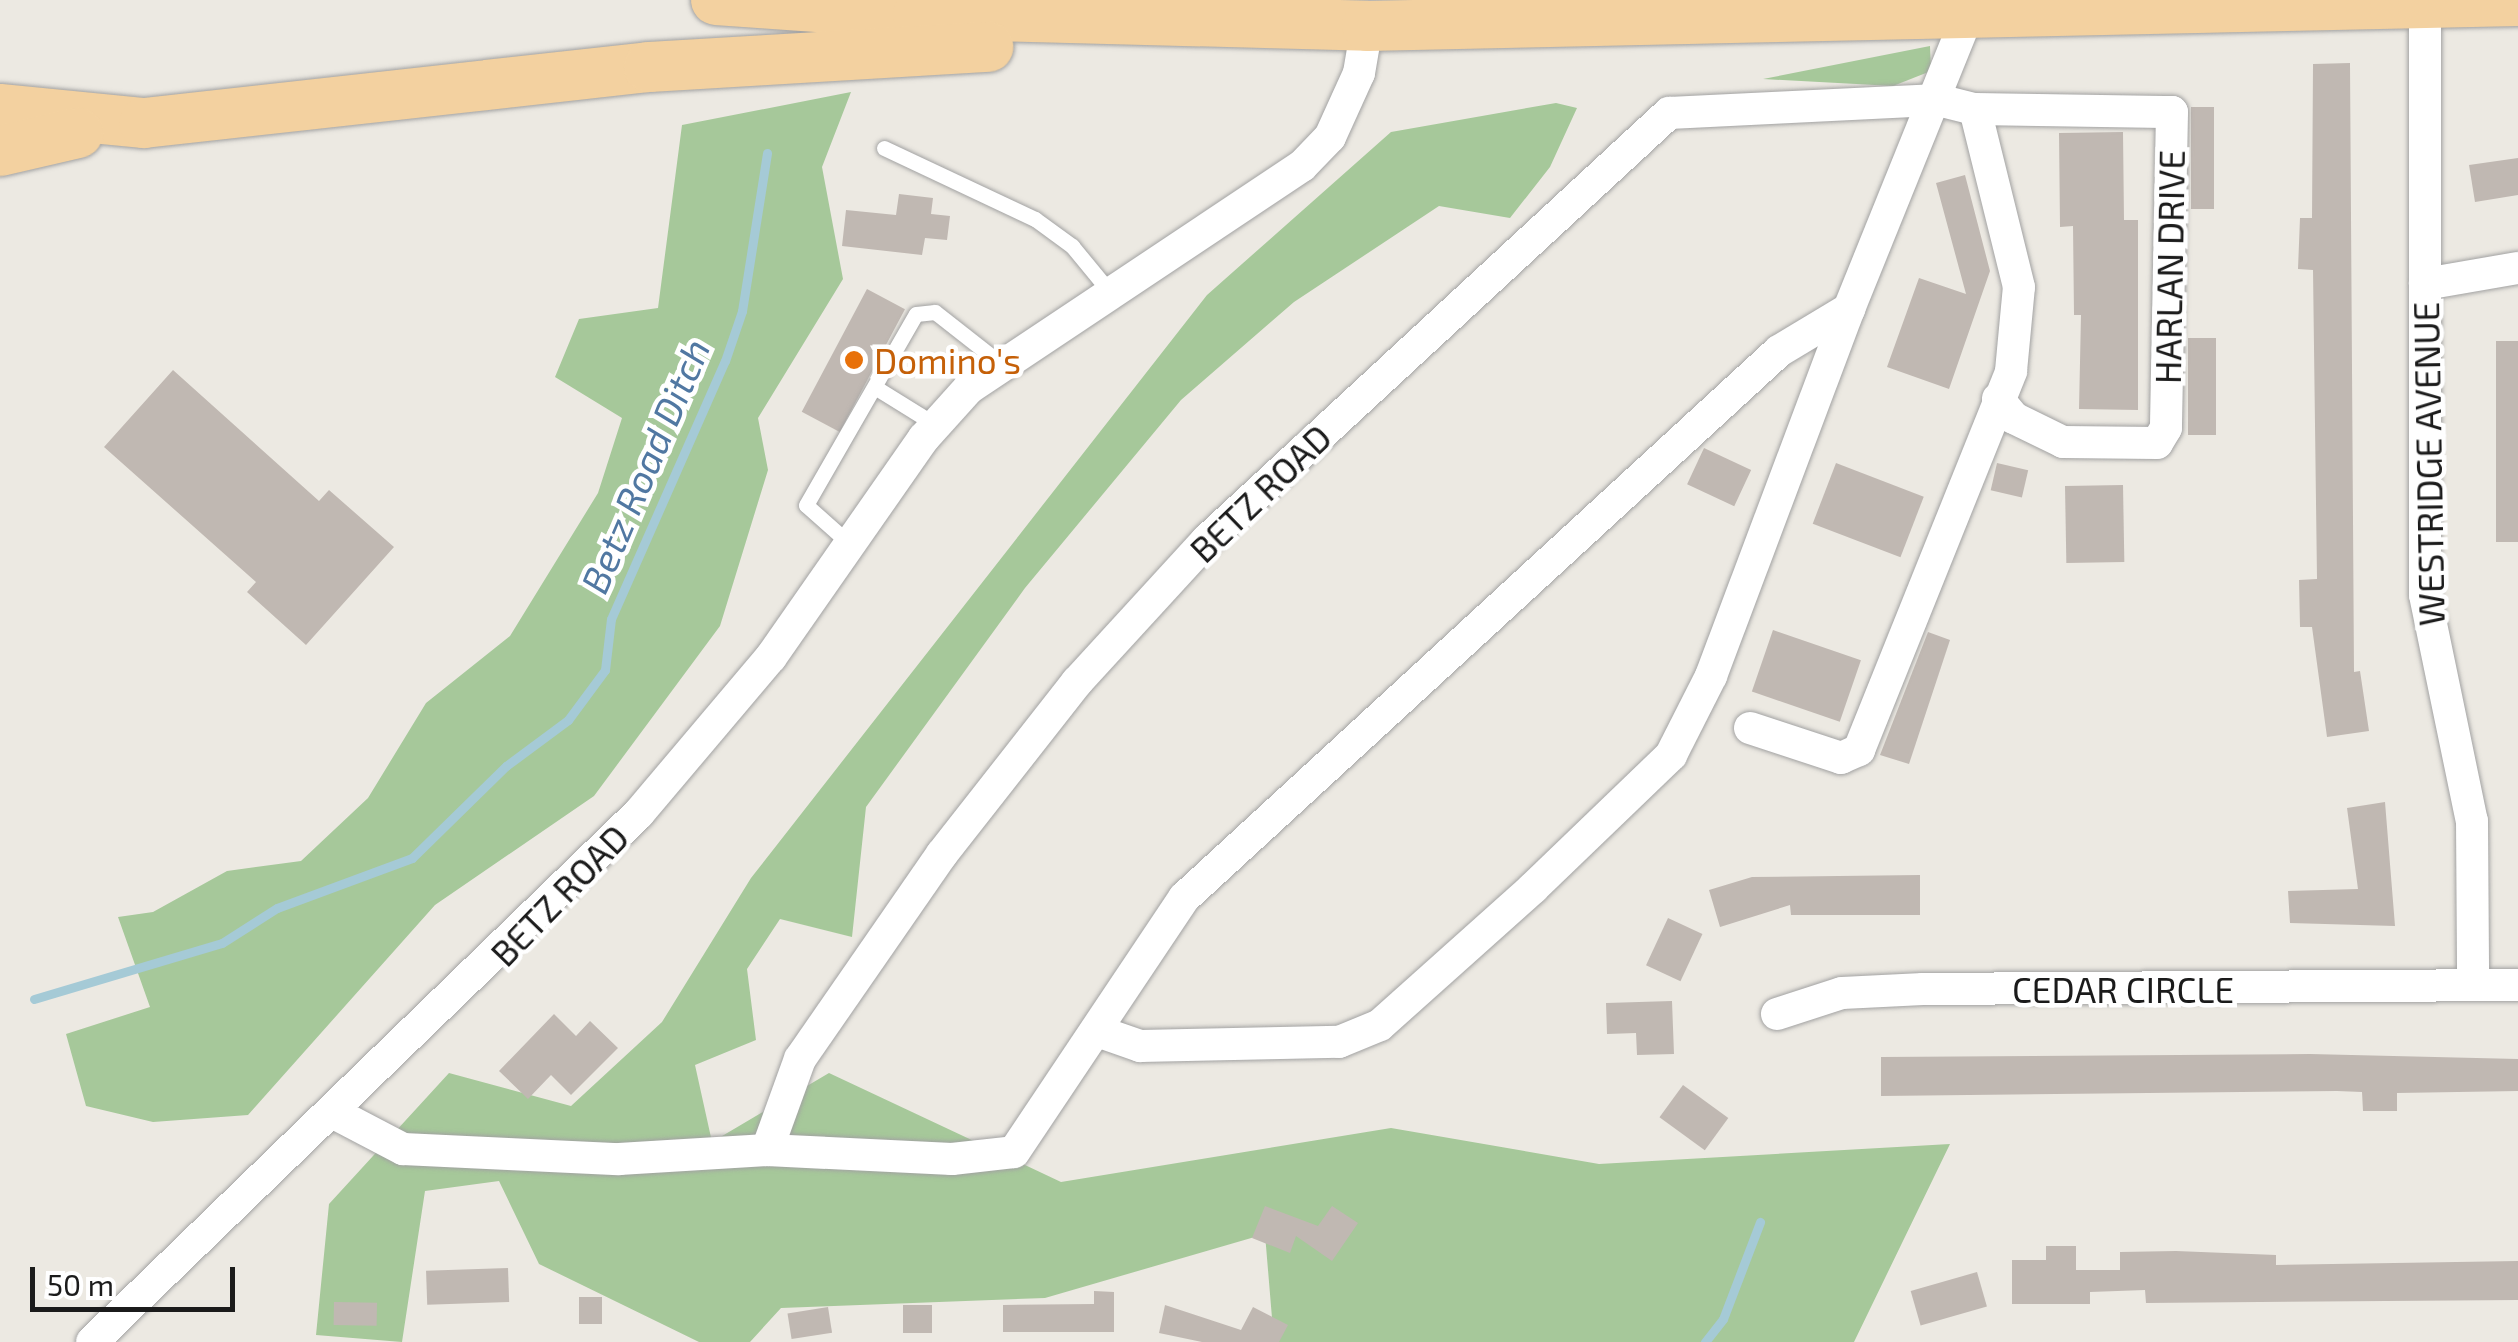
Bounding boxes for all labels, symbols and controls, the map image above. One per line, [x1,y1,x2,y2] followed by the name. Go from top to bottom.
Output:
[2146,150,2192,384] street label: HARLAN DRIVE
[2404,301,2452,627] street label: WESTRIDGE AVENUE
[571,332,719,600] water label: Betz Road Ditch
[874,339,1021,381] place label: Domino's
[843,349,865,371] marker: Domino's
[1181,416,1339,570] street label: BETZ ROAD
[482,816,636,974] street label: BETZ ROAD
[2012,968,2234,1010] street label: CEDAR CIRCLE
[35,1247,240,1309] scale bar
[47,1266,114,1302] text: 50 m

